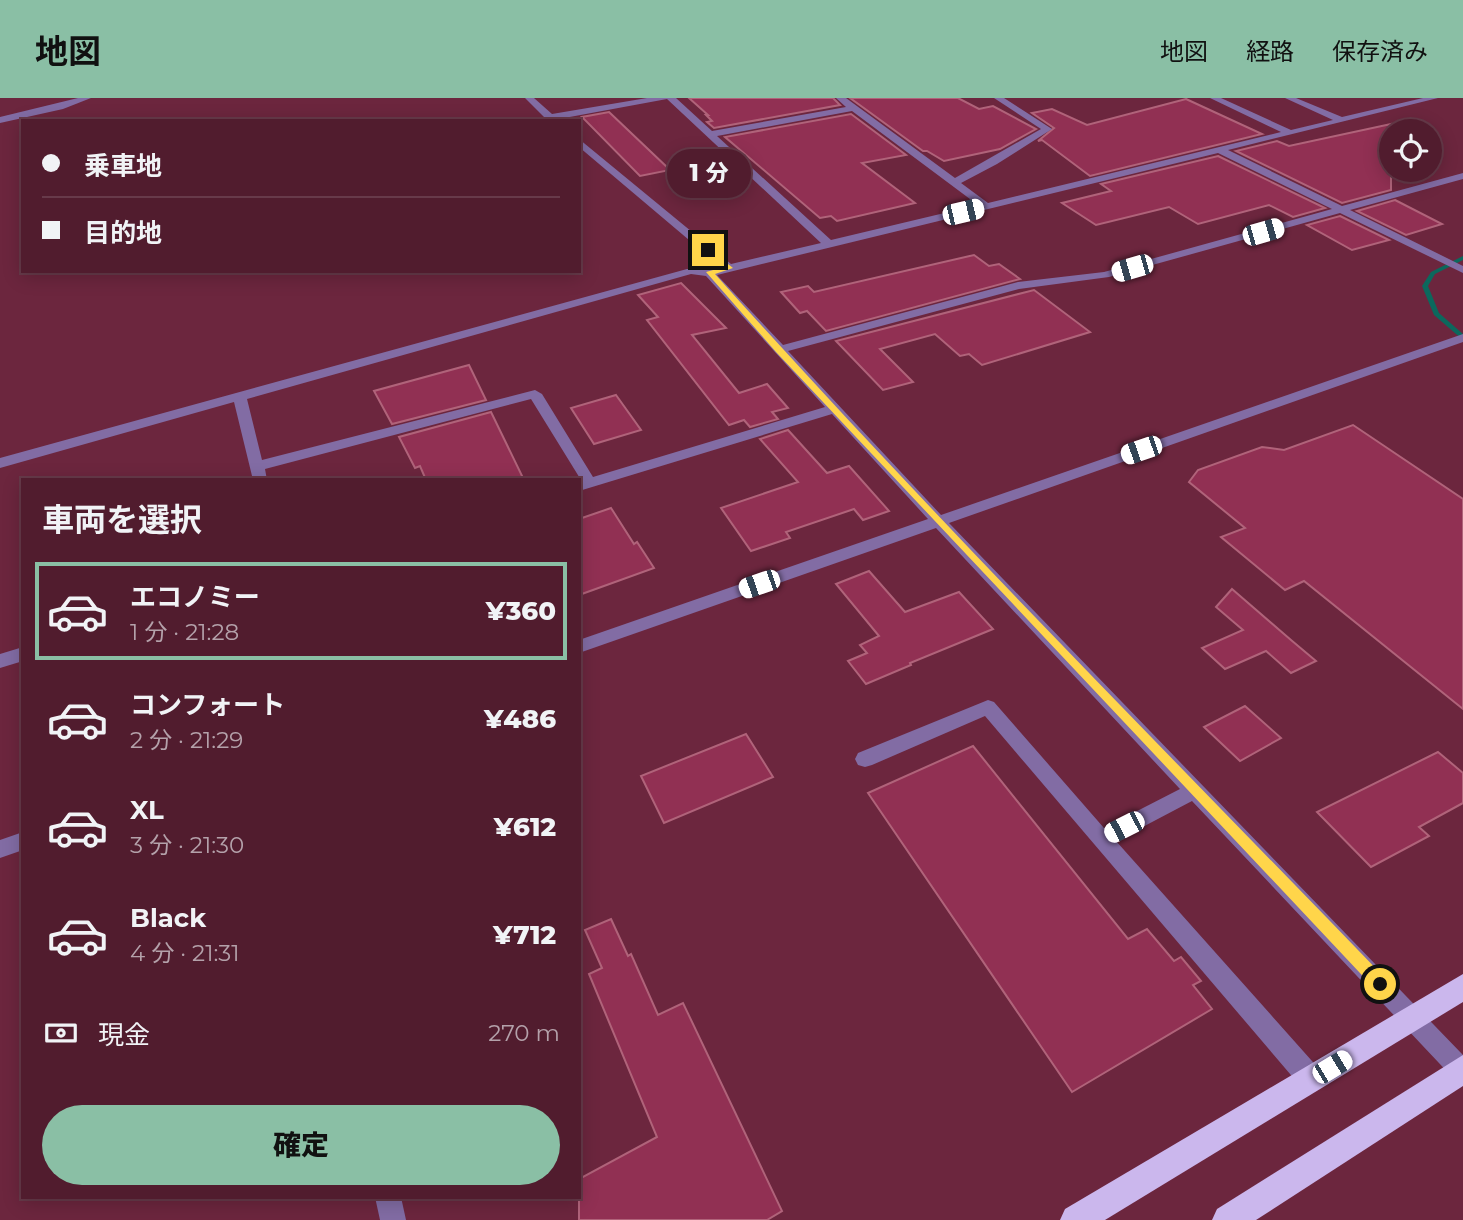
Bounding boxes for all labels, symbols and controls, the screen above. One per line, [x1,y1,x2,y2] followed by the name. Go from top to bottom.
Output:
[35,31,101,71] text: 地図
[1160,37,1208,66] text: 地図
[1246,37,1294,66] text: 経路
[1332,37,1428,66] text: 保存済み
[1379,119,1442,182] map controls
[1379,119,1442,182] button: locate
[666,149,750,198] callout: 1 分
[84,150,162,182] text: 乗車地
[689,159,729,187] text: 1 分
[941,197,986,227] car
[1240,216,1287,248] car
[84,217,162,249] text: 目的地
[692,234,724,266] route end
[1109,252,1156,284] car
[1118,433,1165,467] car
[42,500,202,539] text: 車両を選択
[736,567,783,601] car
[46,580,109,643] icon: car
[130,581,260,613] text: エコノミー
[486,595,556,627] text: ¥360
[130,618,239,646] text: 1 分 · 21:28
[46,688,109,751] icon: car
[130,689,285,721] text: コンフォート
[484,703,556,735] text: ¥486
[130,726,243,754] text: 2 分 · 21:29
[130,794,164,826] text: XL
[46,796,109,859] icon: car
[1101,808,1148,846] car
[494,811,556,843] text: ¥612
[130,831,244,859] text: 3 分 · 21:30
[130,902,206,934] text: Black
[46,904,109,967] icon: car
[493,919,556,951] text: ¥712
[130,939,240,967] text: 4 分 · 21:31
[1364,968,1396,1000] route start
[42,1014,80,1052] icon: cash
[98,1019,150,1051] text: 現金
[488,1019,560,1047] text: 270 m
[1309,1047,1356,1087] car
[42,1105,560,1185] button: 確定

